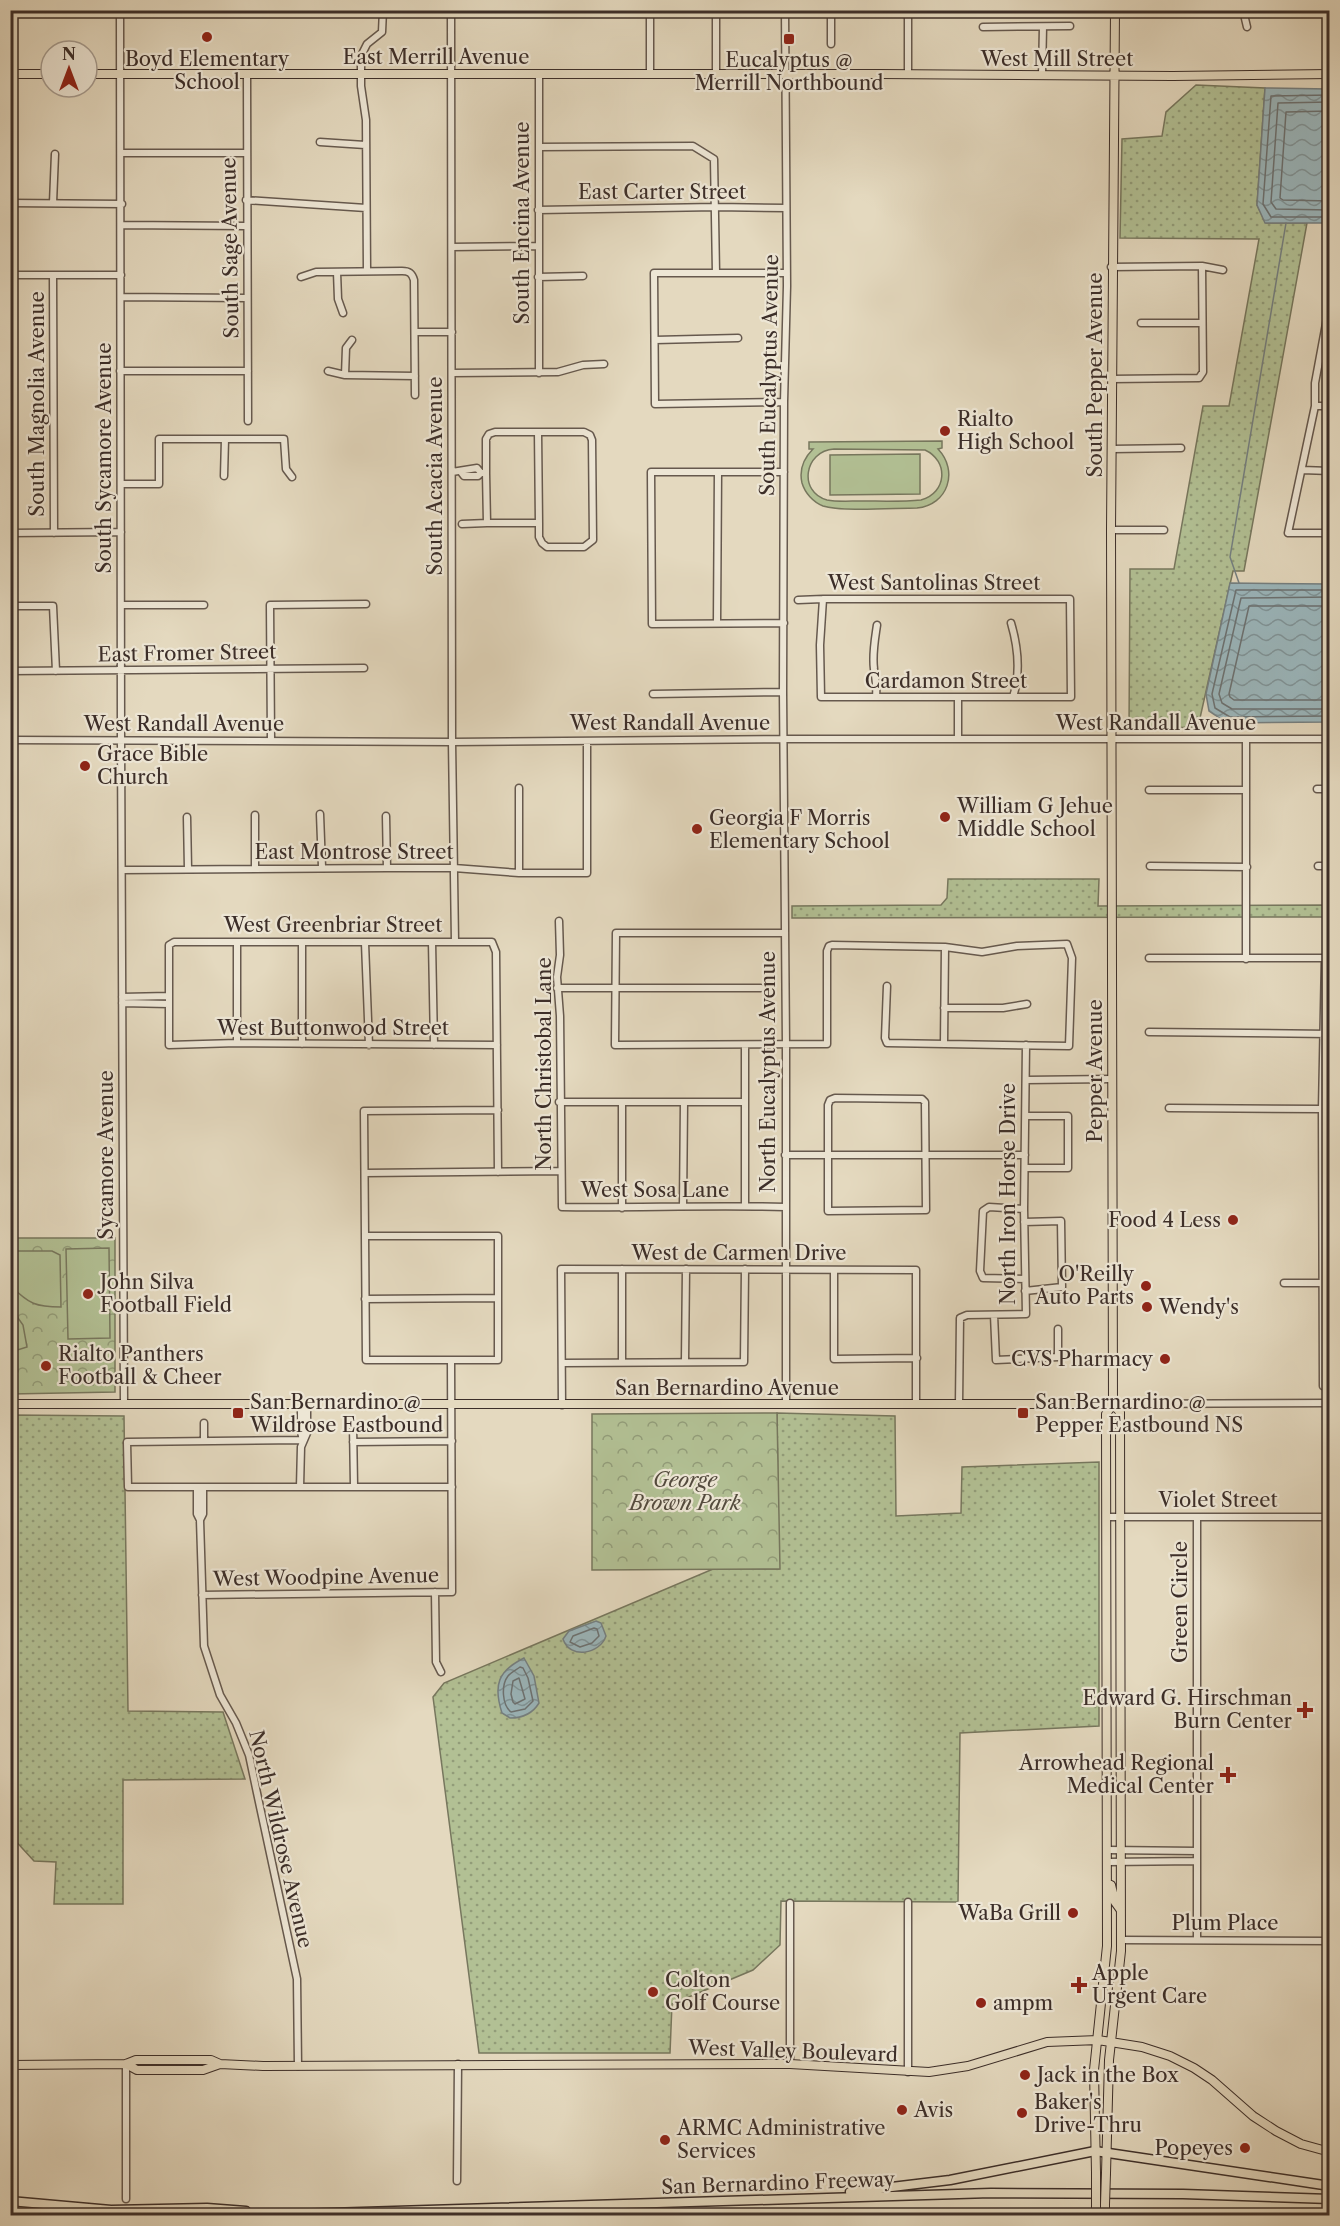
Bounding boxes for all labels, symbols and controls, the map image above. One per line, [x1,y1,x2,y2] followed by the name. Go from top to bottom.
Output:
[200,30,214,44] marker: Boyd Elementary School
[782,32,796,46] marker: Eucalyptus @ Merrill Northbound
[39,39,99,99] north arrow
[62,44,76,64] text: N
[343,45,529,69] street label: East Merrill Avenue
[125,47,290,94] place label: Boyd Elementary School
[980,47,1133,71] street label: West Mill Street
[695,48,883,95] place label: Eucalyptus @ Merrill Northbound
[510,122,534,324] street label: South Encina Avenue
[216,157,244,339] street label: South Sage Avenue
[578,180,746,204] street label: East Carter Street
[755,254,783,496] street label: South Eucalyptus Avenue
[1083,273,1107,477] street label: South Pepper Avenue
[25,291,49,517] street label: South Magnolia Avenue
[92,343,116,573] street label: South Sycamore Avenue
[423,377,447,575] street label: South Acacia Avenue
[957,407,1074,454] place label: Rialto High School
[938,424,952,438] marker: Rialto High School
[827,571,1040,595] street label: West Santolinas Street
[98,639,276,667] street label: East Fromer Street
[865,669,1027,693] street label: Cardamon Street
[569,711,770,735] street label: West Randall Avenue
[1055,711,1256,735] street label: West Randall Avenue
[83,712,284,736] street label: West Randall Avenue
[97,742,208,789] place label: Grace Bible Church
[78,759,92,773] marker: Grace Bible Church
[956,794,1113,841] place label: William G Jehue Middle School
[709,806,890,853] place label: Georgia F Morris Elementary School
[938,810,952,824] marker: William G Jehue Middle School
[690,822,704,836] marker: Georgia F Morris Elementary School
[254,840,454,864] street label: East Montrose Street
[223,913,442,937] street label: West Greenbriar Street
[756,951,780,1193] street label: North Eucalyptus Avenue
[532,957,556,1171] street label: North Christobal Lane
[1083,999,1107,1143] street label: Pepper Avenue
[216,1016,449,1040] street label: West Buttonwood Street
[94,1070,118,1240] street label: Sycamore Avenue
[996,1083,1020,1305] street label: North Iron Horse Drive
[580,1178,729,1202] street label: West Sosa Lane
[1108,1208,1221,1232] place label: Food 4 Less
[1226,1213,1240,1227] marker: Food 4 Less
[630,1241,847,1265] street label: West de Carmen Drive
[1034,1262,1135,1309] place label: O'Reilly Auto Parts
[97,1270,232,1317] place label: John Silva Football Field
[1139,1279,1153,1293] marker: O'Reilly Auto Parts
[81,1287,95,1301] marker: John Silva Football Field
[1158,1295,1239,1319] place label: Wendy's
[1140,1300,1154,1314] marker: Wendy's
[58,1342,222,1389] place label: Rialto Panthers Football & Cheer
[1011,1347,1154,1371] place label: CVS Pharmacy
[1158,1352,1172,1366] marker: CVS Pharmacy
[39,1359,53,1373] marker: Rialto Panthers Football & Cheer
[615,1376,839,1400] street label: San Bernardino Avenue
[249,1390,443,1437] place label: San Bernardino @ Wildrose Eastbound
[1035,1390,1243,1437] place label: San Bernardino @ Pepper Eastbound NS
[231,1406,245,1420] marker: San Bernardino @ Wildrose Eastbound
[1016,1406,1030,1420] marker: San Bernardino @ Pepper Eastbound NS
[627,1468,741,1515] park label: George Brown Park
[1158,1488,1278,1512] street label: Violet Street
[1168,1541,1192,1663] street label: Green Circle
[212,1563,439,1591] street label: West Woodpine Avenue
[1083,1686,1293,1733] place label: Edward G. Hirschman Burn Center
[1296,1701,1314,1719] marker: Edward G. Hirschman Burn Center
[244,1728,318,1950] street label: North Wildrose Avenue
[1018,1751,1215,1798] place label: Arrowhead Regional Medical Center
[1219,1766,1237,1784] marker: Arrowhead Regional Medical Center
[957,1901,1061,1925] place label: WaBa Grill
[1066,1906,1080,1920] marker: WaBa Grill
[1172,1911,1278,1935] street label: Plum Place
[1091,1961,1207,2008] place label: Apple Urgent Care
[665,1968,780,2015] place label: Colton Golf Course
[1070,1976,1088,1994] marker: Apple Urgent Care
[646,1985,660,1999] marker: Colton Golf Course
[993,1991,1054,2015] place label: ampm
[974,1996,988,2010] marker: ampm
[687,2035,898,2067] street label: West Valley Boulevard
[1034,2063,1179,2087] place label: Jack in the Box
[1018,2068,1032,2082] marker: Jack in the Box
[1034,2090,1142,2137] place label: Baker's Drive-Thru
[913,2098,953,2122] place label: Avis
[895,2103,909,2117] marker: Avis
[1015,2106,1029,2120] marker: Baker's Drive-Thru
[676,2116,885,2163] place label: ARMC Administrative Services
[658,2133,672,2147] marker: ARMC Administrative Services
[1154,2136,1233,2160] place label: Popeyes
[1238,2141,1252,2155] marker: Popeyes
[661,2167,896,2199] street label: San Bernardino Freeway

